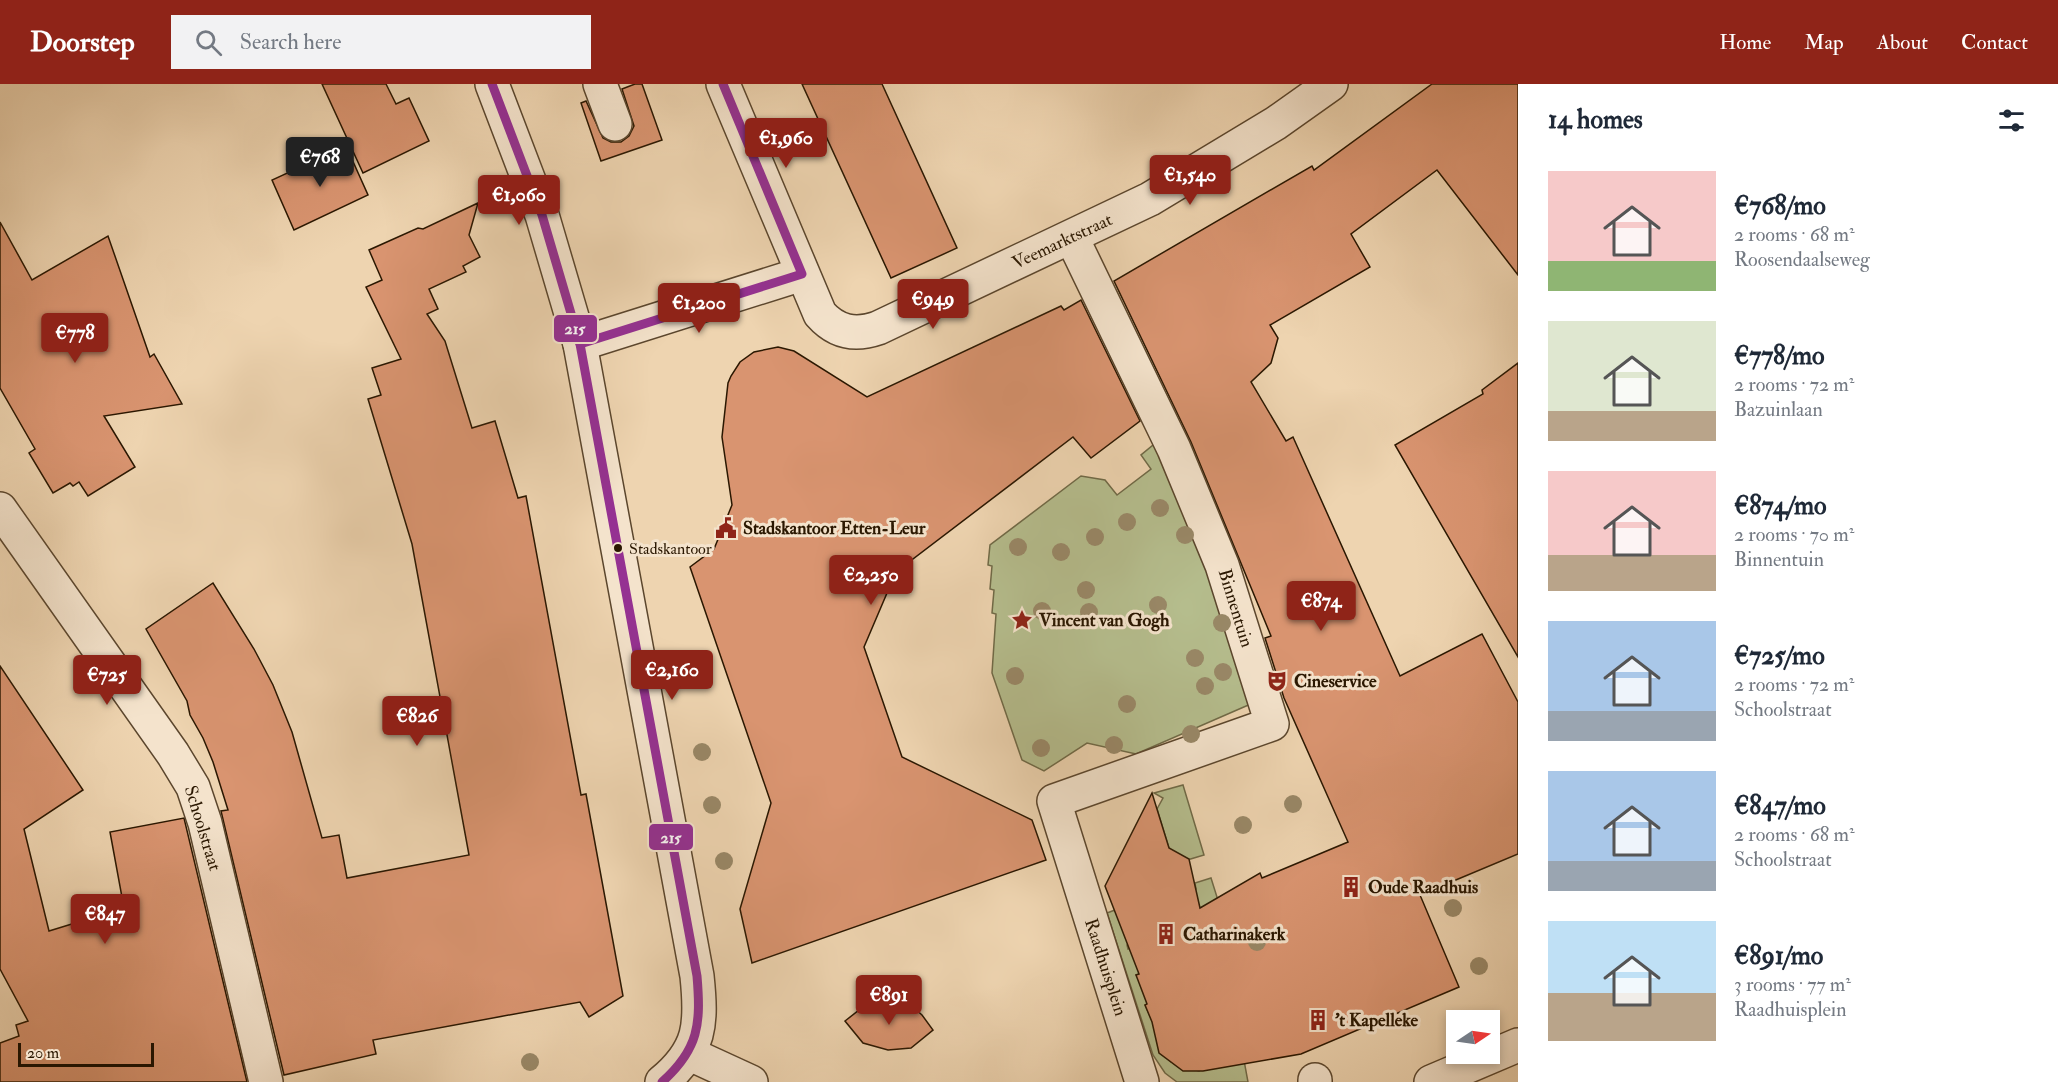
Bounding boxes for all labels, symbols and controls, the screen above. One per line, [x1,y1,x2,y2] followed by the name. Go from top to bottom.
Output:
[171,15,591,69] search box
[30,25,135,60] text: Doorstep
[192,26,225,59] icon: search
[240,28,341,56] text: Search here
[1719,29,1771,56] text: Home
[1804,29,1844,56] text: Map
[1877,29,1928,56] text: About
[1961,29,2028,56] text: Contact
[1548,104,1643,136] text: 14 homes
[1995,104,2028,137] icon: filters
[737,118,835,169] pin: €1,960
[759,125,813,150] text: €1,960
[284,137,356,188] pin: €768
[300,144,340,169] text: €768
[1141,155,1239,206] pin: €1,540
[1164,162,1216,187] text: €1,540
[470,175,568,226] pin: €1,060
[492,182,546,207] text: €1,060
[1734,190,1826,222] text: €768/mo
[1596,195,1668,267] icon: home
[1008,208,1116,275] street label: Veemarktstraat
[1734,222,1855,247] text: 2 rooms · 68 m²
[1734,247,1870,272] text: Roosendaalseweg
[897,279,969,330] pin: €949
[650,283,748,334] pin: €1,200
[912,286,954,311] text: €949
[672,290,726,315] text: €1,200
[39,313,111,364] pin: €778
[553,314,598,343] line badge: 215
[565,319,586,339] text: 215
[55,320,95,345] text: €778
[1734,340,1825,372] text: €778/mo
[1596,345,1668,417] icon: home
[1734,372,1854,397] text: 2 rooms · 72 m²
[1734,397,1823,422] text: Bazuinlaan
[1734,490,1827,522] text: €874/mo
[1596,495,1668,567] icon: home
[714,516,738,540] public building icon: Stadskantoor Etten-Leur
[743,517,926,540] place label: Stadskantoor Etten-Leur
[1734,522,1854,547] text: 2 rooms · 70 m²
[629,539,712,559] place label: Stadskantoor
[612,542,624,554] marker: Stadskantoor
[1734,547,1824,572] text: Binnentuin
[822,555,920,606] pin: €2,250
[843,562,899,587] text: €2,250
[1213,566,1258,650] street label: Binnentuin
[1285,581,1357,632] pin: €874
[1301,588,1341,613] text: €874
[1010,608,1034,632] place icon: Vincent van Gogh
[1038,609,1170,632] place label: Vincent van Gogh
[1734,640,1825,672] text: €725/mo
[1596,645,1668,717] icon: home
[623,650,721,701] pin: €2,160
[71,655,143,706] pin: €725
[645,657,699,682] text: €2,160
[87,662,127,687] text: €725
[1265,669,1289,693] theatre icon: Cineservice
[1294,670,1377,693] place label: Cineservice
[1734,672,1854,697] text: 2 rooms · 72 m²
[381,696,453,747] pin: €826
[1734,697,1832,722] text: Schoolstraat
[396,703,438,728] text: €826
[179,783,226,874] street label: Schoolstraat
[1734,790,1826,822] text: €847/mo
[1596,795,1668,867] icon: home
[1734,822,1855,847] text: 2 rooms · 68 m²
[648,823,694,851] line badge: 215
[661,828,682,848] text: 215
[1734,847,1832,872] text: Schoolstraat
[1339,875,1363,899] building icon: Oude Raadhuis
[1368,876,1478,899] place label: Oude Raadhuis
[69,894,141,945] pin: €847
[85,901,125,926] text: €847
[1079,915,1132,1019] street label: Raadhuisplein
[1154,922,1178,946] building icon: Catharinakerk
[1183,923,1286,946] place label: Catharinakerk
[1734,940,1823,972] text: €891/mo
[1596,945,1668,1017] icon: home
[1734,972,1851,997] text: 3 rooms · 77 m²
[853,975,925,1026] pin: €891
[870,982,908,1007] text: €891
[1734,997,1847,1022] text: Raadhuisplein
[1306,1008,1330,1032] building icon: 't Kapelleke
[1335,1009,1419,1032] place label: 't Kapelleke
[1446,1010,1500,1064] north arrow
[1446,1010,1500,1064] map controls
[18,1040,154,1068] scale bar
[27,1043,59,1063] text: 20 m

